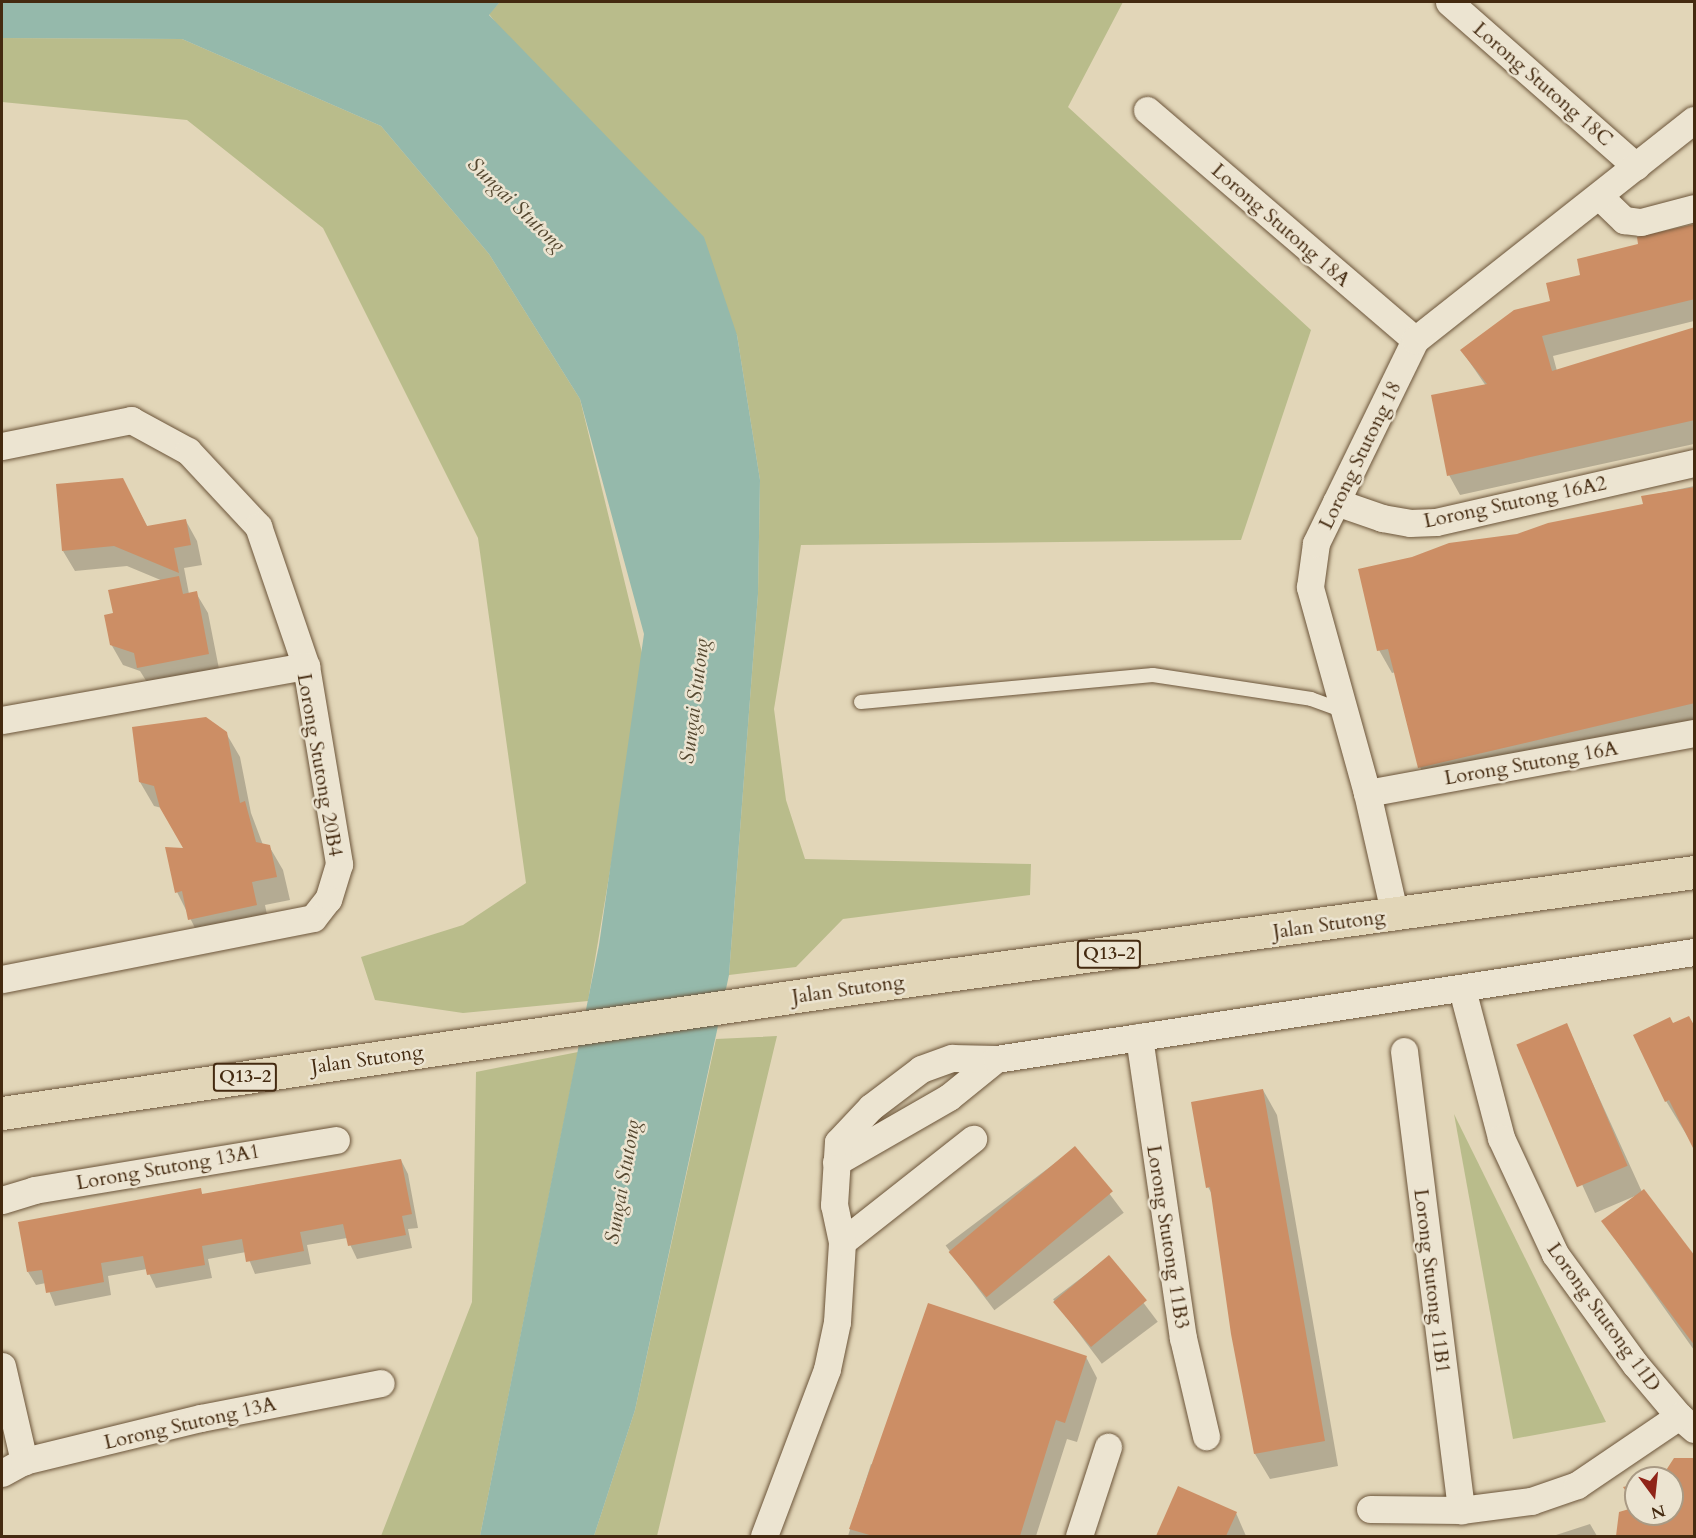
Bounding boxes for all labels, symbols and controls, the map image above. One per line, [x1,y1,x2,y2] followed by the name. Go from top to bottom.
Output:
[1468,17,1618,151] street label: Lorong Stutong 18C
[462,152,570,258] water label: Sungai Stutong
[1207,158,1355,292] street label: Lorong Stutong 18A
[1314,377,1406,533] street label: Lorong Stutong 18
[1421,471,1609,533] street label: Lorong Stutong 16A2
[675,637,715,765] water label: Sungai Stutong
[292,671,348,859] street label: Lorong Stutong 20B4
[1442,736,1620,790] street label: Lorong Stutong 16A
[1271,904,1387,944] street label: Jalan Stutong
[1076,939,1142,969] road number: Q13-2
[790,969,906,1009] street label: Jalan Stutong
[309,1039,425,1079] street label: Jalan Stutong
[212,1062,278,1092] road number: Q13-2
[600,1118,646,1246] water label: Sungai Stutong
[74,1139,262,1195] street label: Lorong Stutong 13A1
[1142,1143,1194,1331] street label: Lorong Stutong 11B3
[1409,1187,1455,1375] street label: Lorong Stutong 11B1
[1542,1238,1666,1396] street label: Lorong Stutong 11D
[102,1392,278,1454] street label: Lorong Stutong 13A
[1624,1466,1684,1526] north arrow
[1649,1499,1668,1524] text: N

